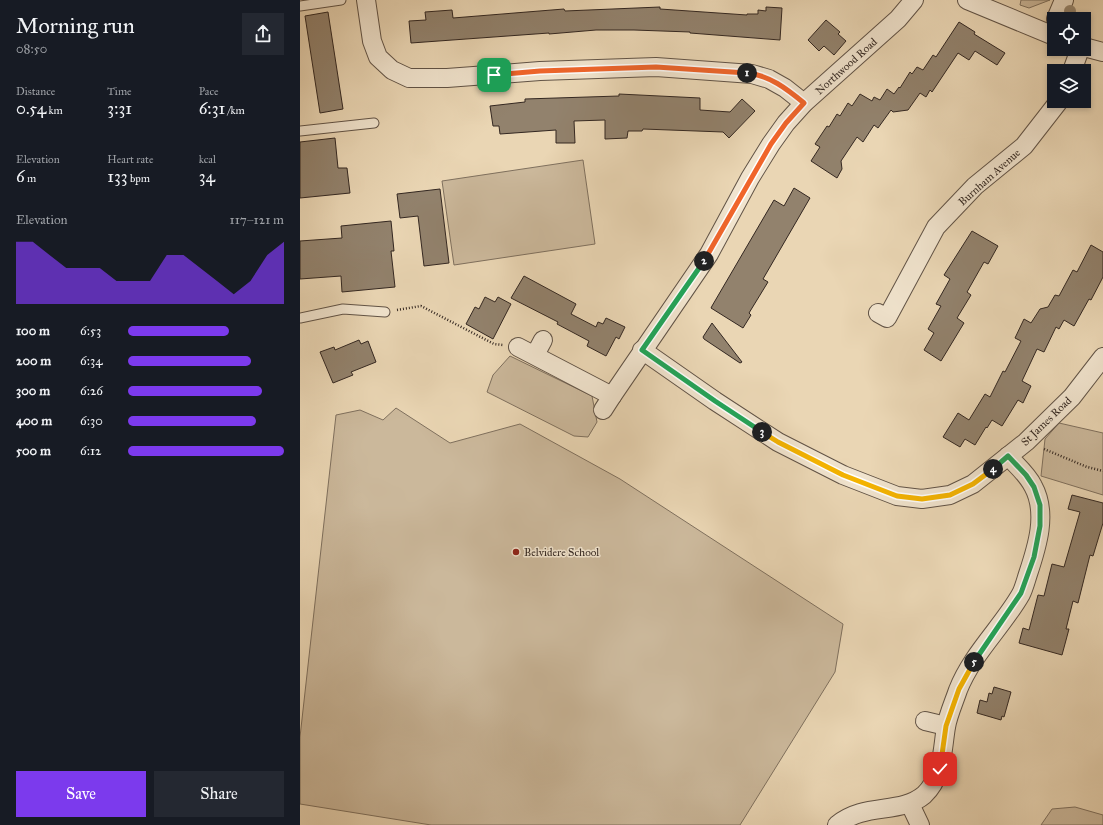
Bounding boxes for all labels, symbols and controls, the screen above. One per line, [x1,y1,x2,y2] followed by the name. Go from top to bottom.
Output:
[16,12,135,39] text: Morning run
[1047,12,1091,108] map controls
[1047,12,1091,56] button: locate
[242,13,284,55] button: share
[813,35,880,97] street label: Northwood Road
[16,41,47,57] text: 08:50
[477,58,511,92] pin
[737,63,757,83] pin: 1
[483,64,505,86] icon: arrive
[1047,64,1091,108] button: layers
[745,66,749,79] text: 1
[16,85,55,98] text: Distance
[107,85,132,98] text: Time
[199,85,219,98] text: Pace
[16,98,46,119] text: 0.54
[107,98,132,119] text: 3:31
[199,98,225,119] text: 6:31
[46,104,63,117] text: km
[225,104,245,117] text: /km
[956,146,1023,209] street label: Burnham Avenue
[16,153,60,166] text: Elevation
[107,153,154,166] text: Heart rate
[199,153,216,166] text: kcal
[16,166,25,187] text: 6
[107,166,128,187] text: 133
[199,166,215,187] text: 34
[25,172,36,185] text: m
[128,172,150,185] text: bpm
[16,212,68,228] text: Elevation
[230,212,284,228] text: 117–121 m
[694,251,714,271] pin: 2
[701,254,707,267] text: 2
[16,323,50,339] text: 100 m
[80,323,101,339] text: 6:53
[16,353,51,369] text: 200 m
[80,353,102,369] text: 6:34
[16,383,50,399] text: 300 m
[80,383,103,399] text: 6:26
[1018,394,1075,449] street label: St James Road
[16,413,52,429] text: 400 m
[80,413,103,429] text: 6:30
[752,422,772,442] pin: 3
[760,425,764,438] text: 3
[16,443,51,459] text: 500 m
[80,443,102,459] text: 6:12
[983,459,1003,479] pin: 4
[990,462,996,475] text: 4
[524,546,599,559] place label: Belvidere School
[511,547,521,557] marker: Belvidere School
[964,652,984,672] pin: 5
[971,655,977,668] text: 5
[923,752,957,786] pin
[929,758,951,780] icon: check
[16,771,146,817] button: Save
[154,771,284,817] button: Share

